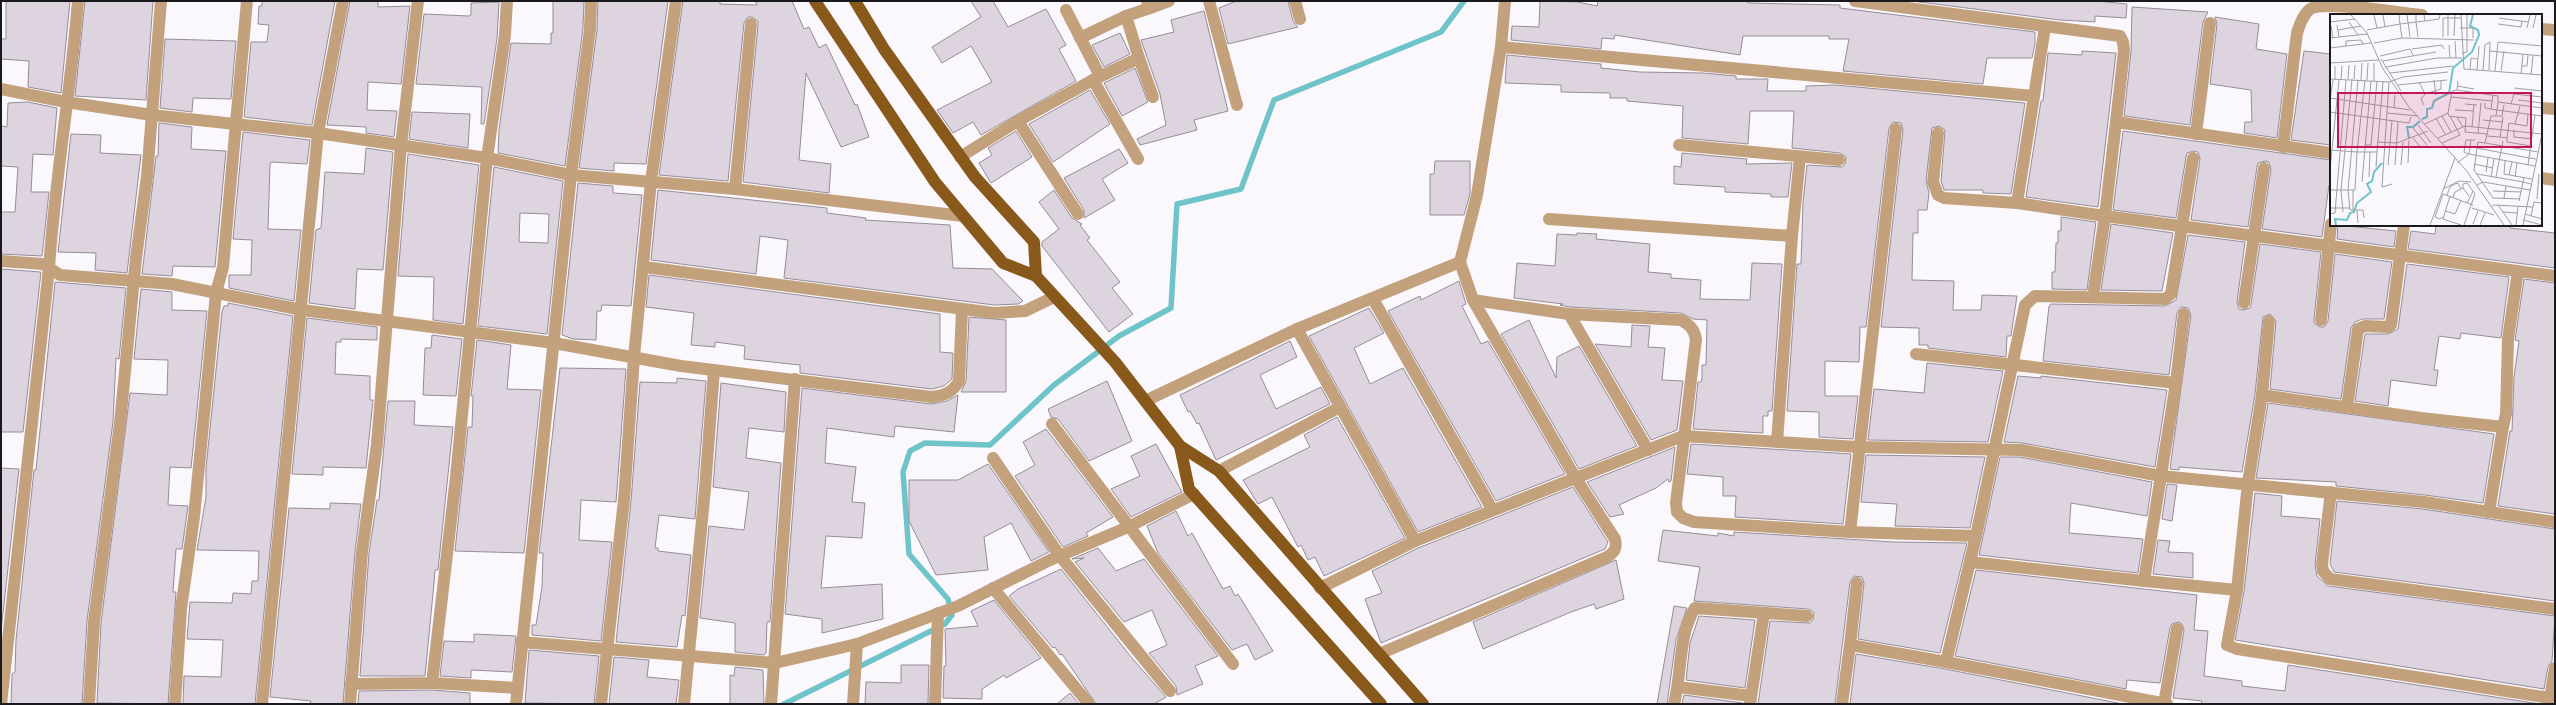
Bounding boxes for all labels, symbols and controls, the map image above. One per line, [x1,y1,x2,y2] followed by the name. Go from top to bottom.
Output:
[2330,14,2542,226] inset map

